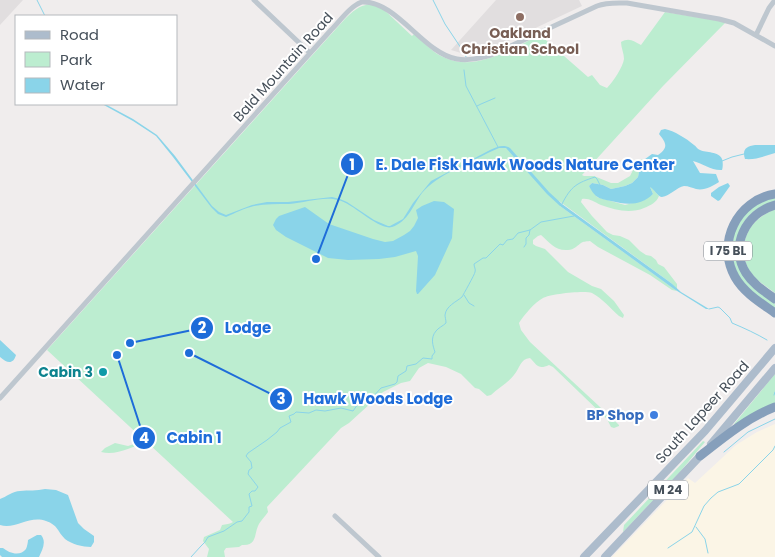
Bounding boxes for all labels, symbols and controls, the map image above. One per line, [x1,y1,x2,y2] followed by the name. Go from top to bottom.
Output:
[228,8,338,126] street label: Bald Mountain Road
[514,11,526,23] marker: Oakland Christian School
[15,15,178,105] legend
[461,23,579,59] place label: Oakland Christian School
[60,24,99,45] text: Road
[60,49,92,70] text: Park
[60,74,106,95] text: Water
[340,149,684,179] callout: E. Dale Fisk Hawk Woods Nature Center
[349,154,355,175] text: 1
[375,154,675,175] text: E. Dale Fisk Hawk Woods Nature Center
[704,242,752,260] road number: I 75 BL
[190,313,281,343] callout: Lodge
[198,317,207,338] text: 2
[225,317,271,338] text: Lodge
[651,356,753,468] street label: South Lapeer Road
[38,362,93,382] place label: Cabin 3
[97,366,109,378] marker: Cabin 3
[268,384,463,414] callout: Hawk Woods Lodge
[276,388,286,409] text: 3
[303,388,453,409] text: Hawk Woods Lodge
[587,405,644,425] place label: BP Shop
[648,409,660,421] marker: BP Shop
[131,423,232,453] callout: Cabin 1
[139,427,149,448] text: 4
[166,427,222,448] text: Cabin 1
[648,480,688,500] road number: M 24

